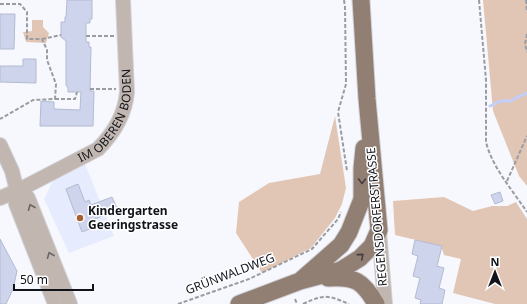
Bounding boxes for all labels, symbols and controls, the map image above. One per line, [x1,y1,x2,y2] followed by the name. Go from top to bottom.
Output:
[75,69,135,166] street label: IM OBEREN BODEN
[362,147,391,287] street label: REGENSDORFERSTRASSE
[358,178,366,184] one-way arrow
[88,202,178,233] place label: Kindergarten Geeringstrasse
[28,204,36,211] one-way arrow
[75,213,85,223] marker: Kindergarten Geeringstrasse
[183,249,277,298] street label: GRÜNWALDWEG
[47,251,55,259] one-way arrow
[475,252,515,292] north arrow
[356,254,364,261] one-way arrow
[491,254,499,269] text: N
[14,266,93,292] scale bar
[20,271,48,288] text: 50 m

